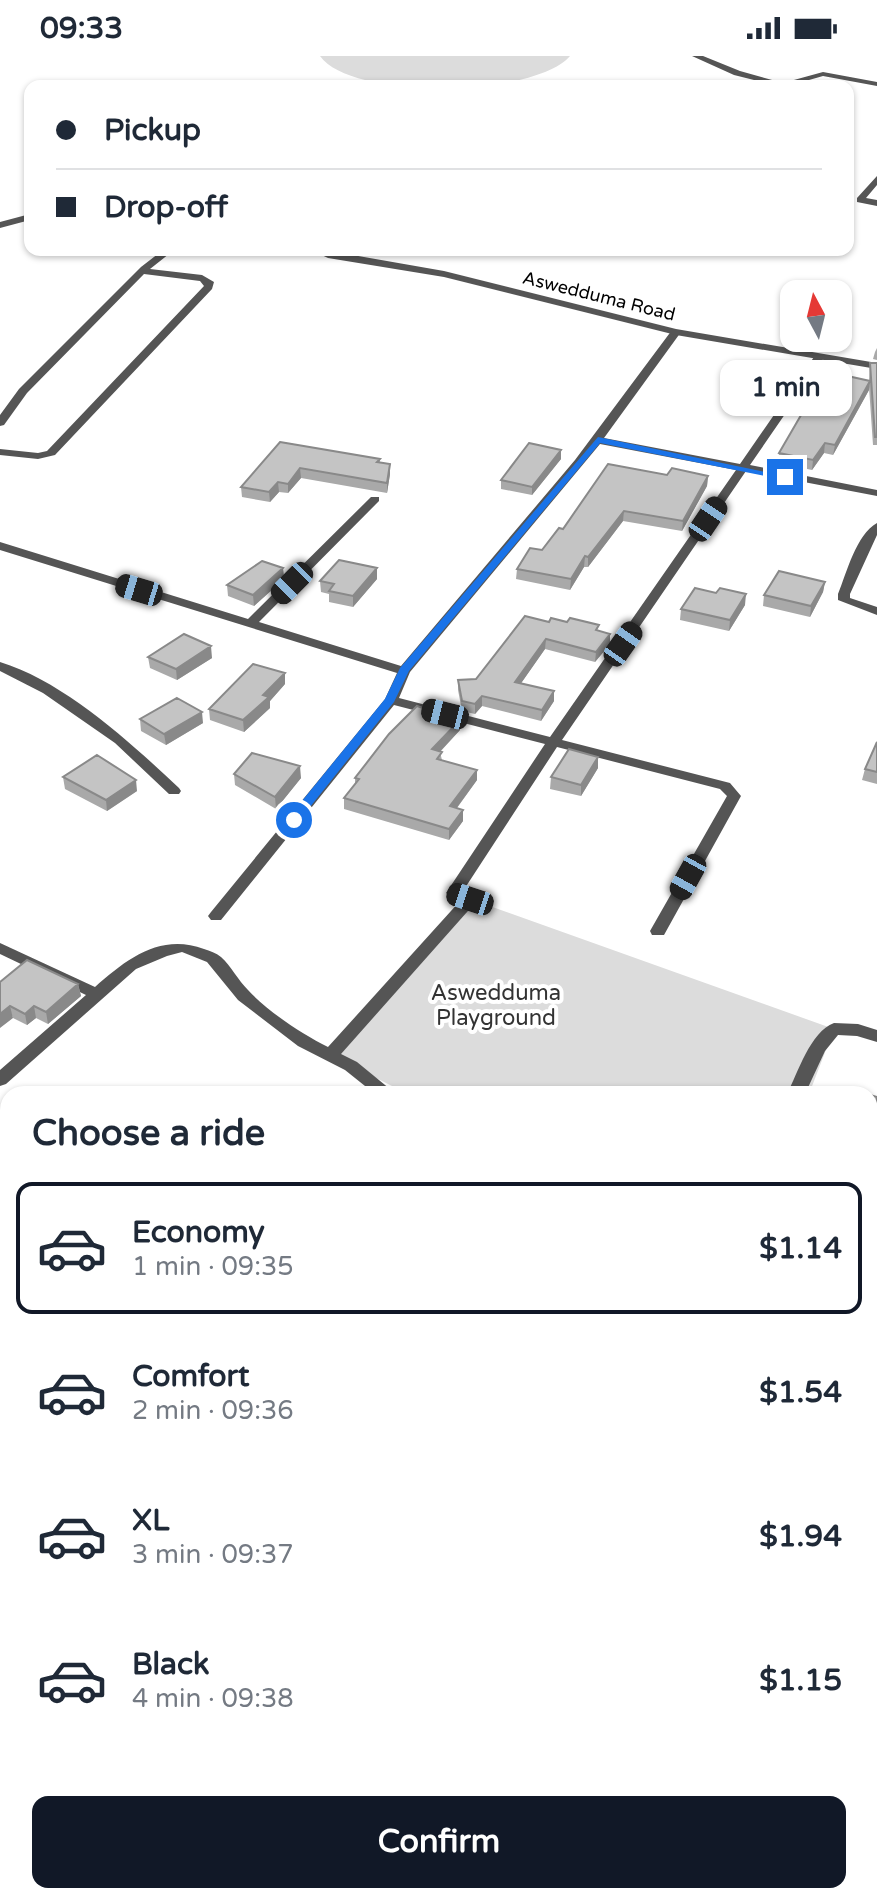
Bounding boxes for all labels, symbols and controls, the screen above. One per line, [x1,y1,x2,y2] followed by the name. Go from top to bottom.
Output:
[40,10,123,47] text: 09:33
[104,112,201,149] text: Pickup
[104,189,228,226] text: Drop-off
[520,266,678,326] street label: Aswedduma Road
[780,280,852,352] north arrow
[780,280,852,352] map controls
[719,361,851,417] callout: 1 min
[751,372,821,403] text: 1 min
[767,459,803,495] route end
[685,492,731,546] car
[267,558,317,608] car
[113,572,165,608] car
[599,617,647,671] car
[419,697,471,731] car
[276,802,312,838] route start
[666,850,710,904] car
[443,880,497,918] car
[431,980,561,1031] park label: Aswedduma Playground
[32,1112,265,1155] text: Choose a ride
[36,1212,108,1284] icon: car
[132,1214,265,1251] text: Economy
[759,1230,842,1267] text: $1.14
[132,1251,294,1282] text: 1 min · 09:35
[36,1356,108,1428] icon: car
[132,1358,250,1395] text: Comfort
[759,1374,842,1411] text: $1.54
[132,1395,294,1426] text: 2 min · 09:36
[36,1500,108,1572] icon: car
[132,1502,169,1539] text: XL
[759,1518,842,1555] text: $1.94
[132,1539,294,1570] text: 3 min · 09:37
[36,1644,108,1716] icon: car
[132,1646,209,1683] text: Black
[759,1662,842,1699] text: $1.15
[132,1683,294,1714] text: 4 min · 09:38
[32,1796,846,1888] button: Confirm

